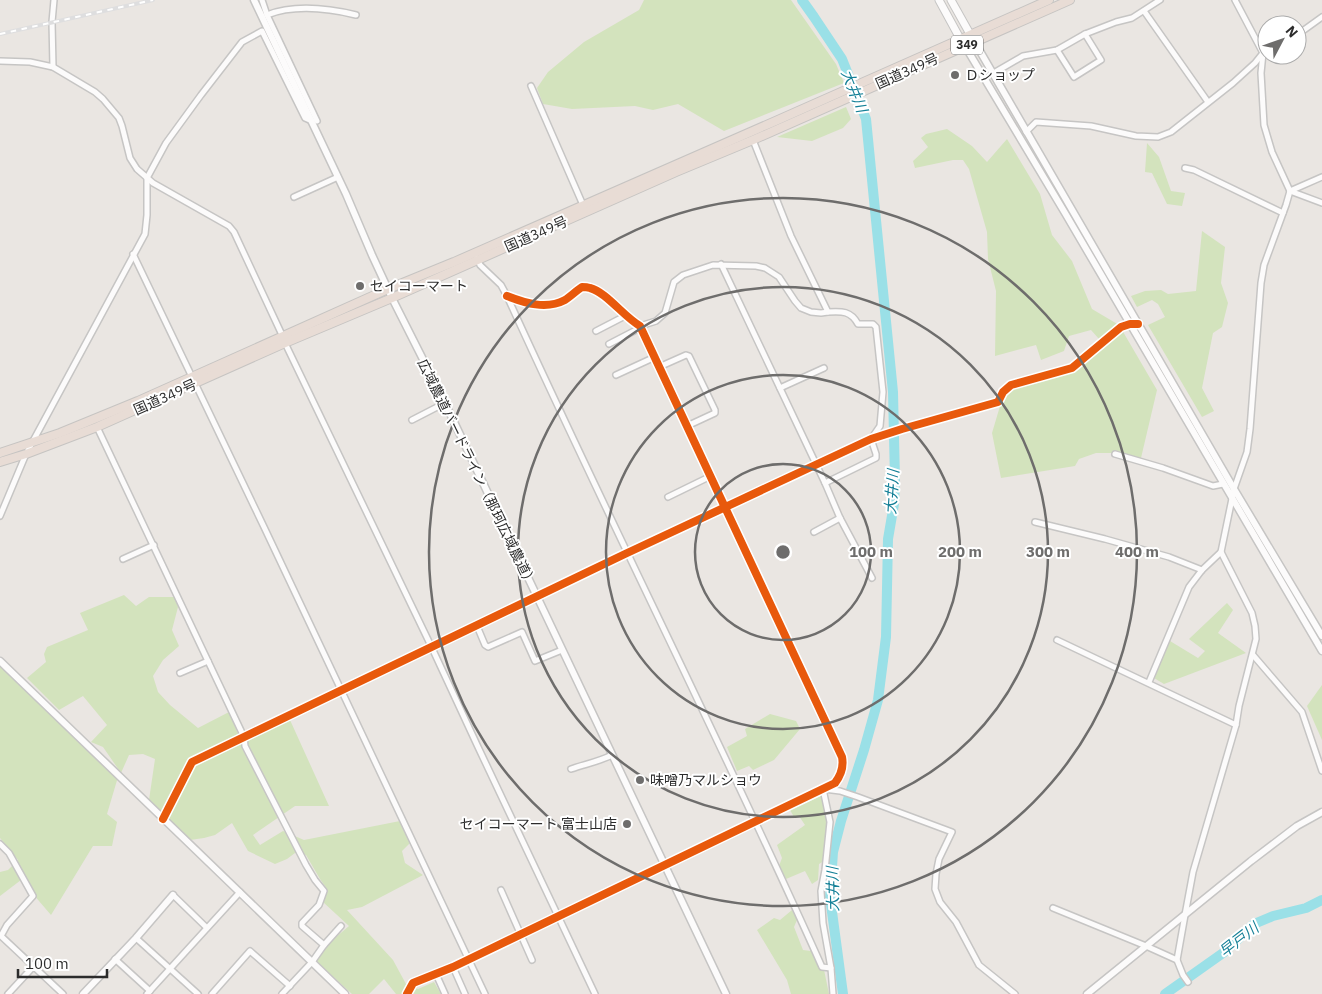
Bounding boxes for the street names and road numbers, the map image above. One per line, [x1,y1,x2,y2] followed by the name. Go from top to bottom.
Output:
[951,36,983,54] road number: 349
[873,49,941,93] street label: 国道349号
[502,212,570,256] street label: 国道349号
[414,356,540,590] street label: 広域農道バードライン（那珂広域農道）
[131,375,199,419] street label: 国道349号

